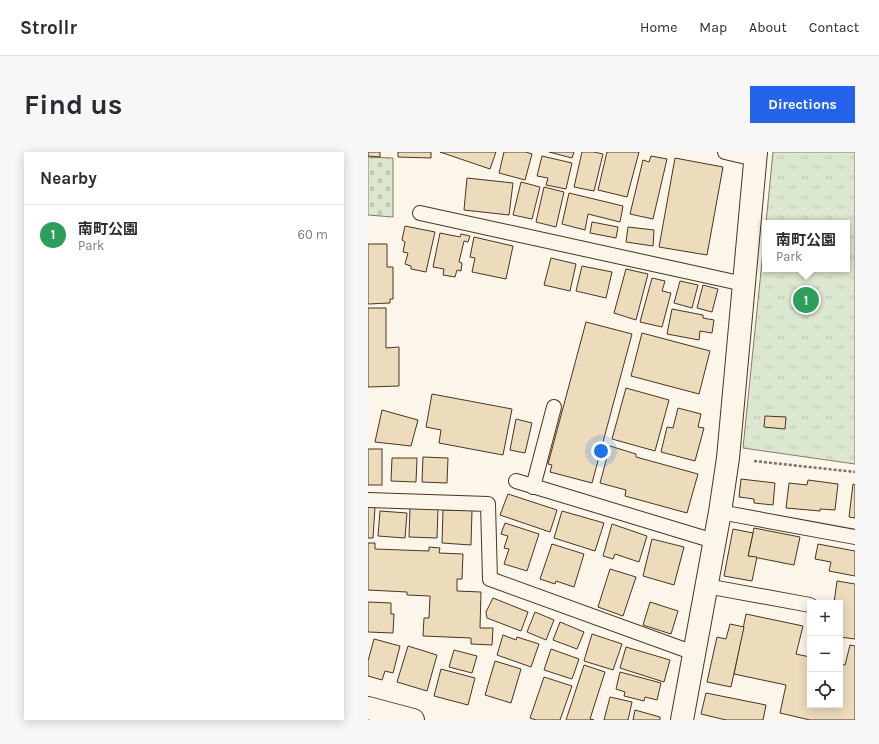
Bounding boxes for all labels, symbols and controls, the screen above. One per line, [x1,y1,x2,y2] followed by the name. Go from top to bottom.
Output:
[20,17,77,39] text: Strollr
[640,19,677,36] text: Home
[699,19,727,36] text: Map
[749,19,787,36] text: About
[809,19,859,36] text: Contact
[750,86,855,123] button: Directions
[24,88,123,121] text: Find us
[40,168,97,188] text: Nearby
[78,220,138,238] text: 南町公園
[762,220,850,272] popup
[51,227,55,242] text: 1
[298,227,328,242] text: 60 m
[776,231,836,249] text: 南町公園
[78,238,104,253] text: Park
[776,249,802,264] text: Park
[793,285,819,315] pin: 1
[591,441,611,461] your location
[807,600,843,708] map controls
[807,600,843,636] button: +
[807,636,843,672] button: −
[807,672,843,708] button: locate

